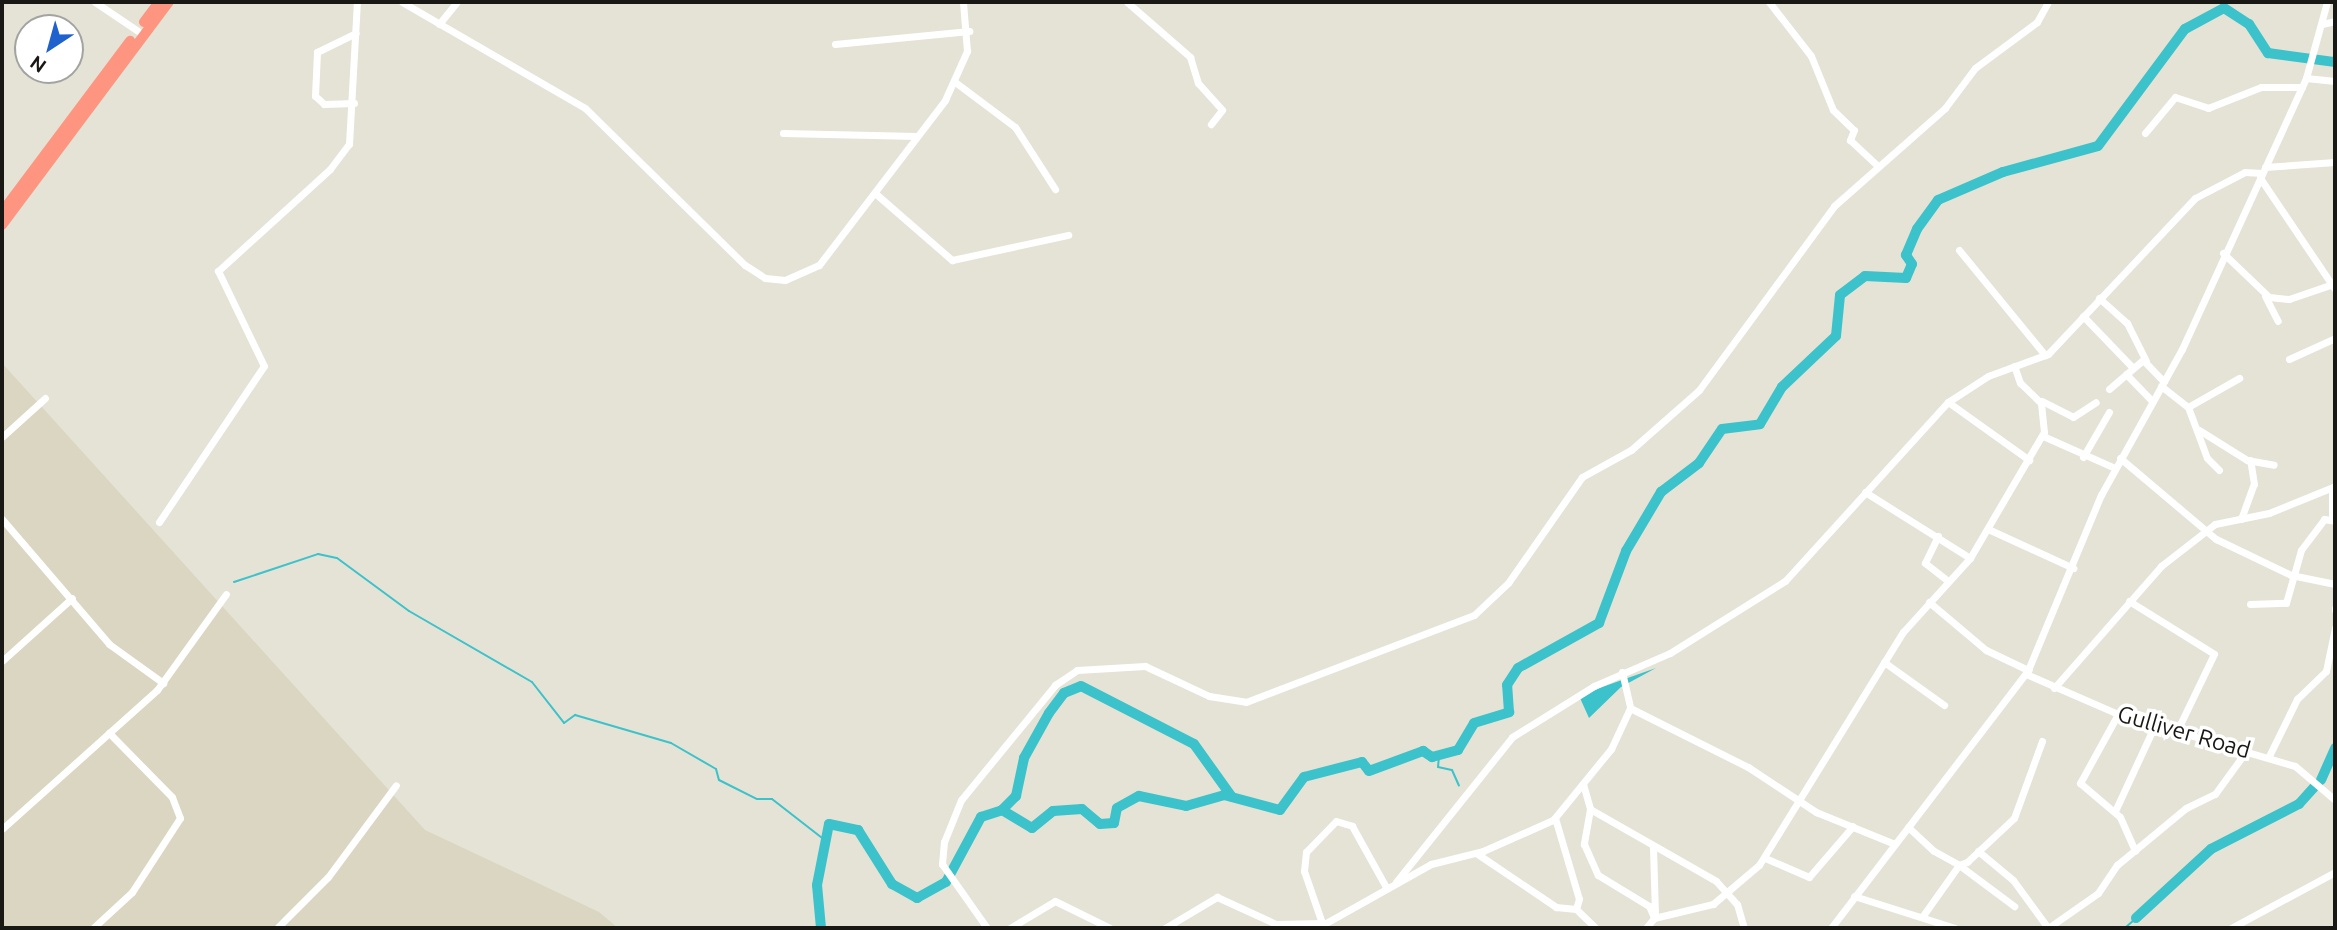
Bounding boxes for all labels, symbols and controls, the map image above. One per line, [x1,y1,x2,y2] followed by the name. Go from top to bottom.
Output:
[14,14,84,84] north arrow
[26,51,50,77] text: N
[2114,700,2254,764] street label: Gulliver Road

